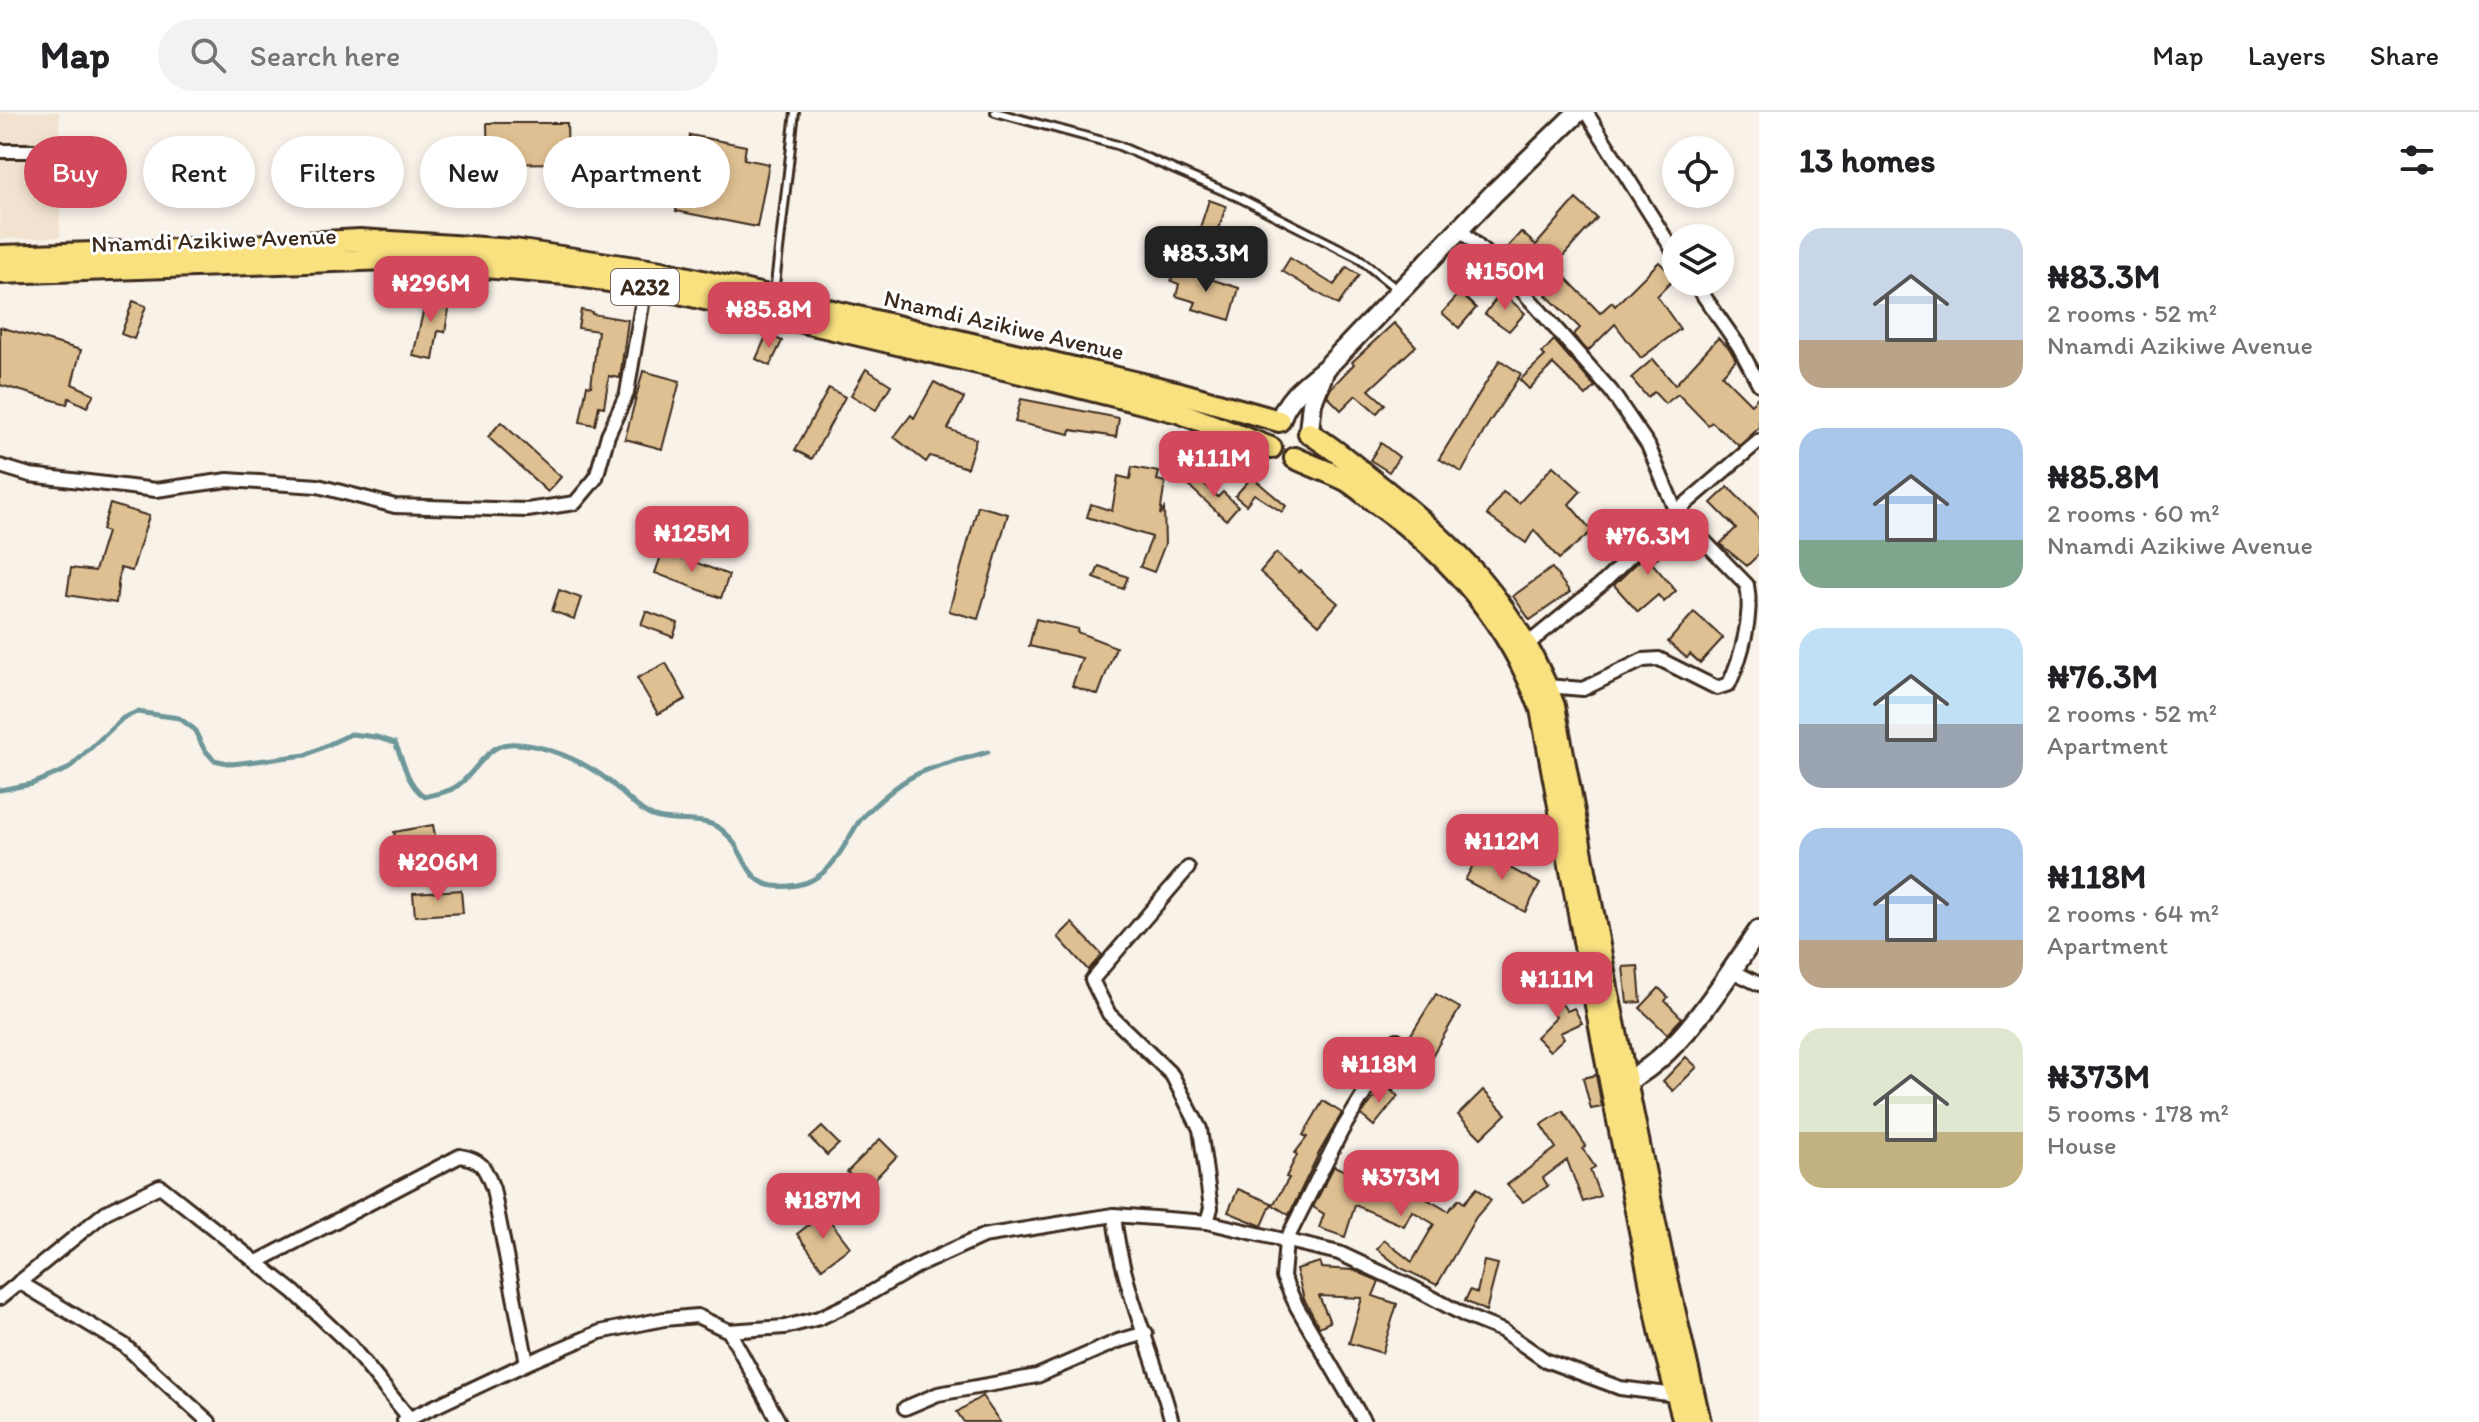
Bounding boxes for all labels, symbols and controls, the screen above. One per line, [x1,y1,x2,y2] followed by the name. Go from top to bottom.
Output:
[158,19,718,91] search box
[40,32,110,78] text: Map
[186,33,230,77] icon: search
[250,37,400,74] text: Search here
[2152,38,2204,72] text: Map
[2248,38,2326,72] text: Layers
[2370,38,2439,72] text: Share
[24,136,127,208] chip: Buy
[143,136,255,208] chip: Rent
[271,136,404,208] chip: Filters
[420,136,527,208] chip: New
[543,136,730,208] chip: Apartment
[1662,136,1734,296] map controls
[1662,136,1734,208] button: locate
[2395,138,2439,182] icon: filters
[1799,140,1935,181] text: 13 homes
[91,221,337,258] street label: Nnamdi Azikiwe Avenue
[1662,224,1734,296] button: layers
[1141,226,1271,294] pin: ₦83.3M
[1163,236,1249,268] text: ₦83.3M
[1449,244,1561,312] pin: ₦150M
[1465,254,1545,286] text: ₦150M
[375,256,487,324] pin: ₦296M
[2047,256,2160,297] text: ₦83.3M
[1863,260,1959,356] icon: home
[392,266,470,298] text: ₦296M
[611,269,679,305] road number: A232
[704,282,834,350] pin: ₦85.8M
[881,283,1127,366] street label: Nnamdi Azikiwe Avenue
[726,292,812,324] text: ₦85.8M
[2047,297,2217,329] text: 2 rooms · 52 m²
[2047,329,2313,361] text: Nnamdi Azikiwe Avenue
[1158,431,1270,499] pin: ₦111M
[1177,441,1251,473] text: ₦111M
[2047,456,2160,497] text: ₦85.8M
[1863,460,1959,556] icon: home
[2047,497,2220,529] text: 2 rooms · 60 m²
[636,506,748,574] pin: ₦125M
[1583,509,1713,577] pin: ₦76.3M
[653,516,731,548] text: ₦125M
[1606,519,1691,551] text: ₦76.3M
[2047,529,2313,561] text: Nnamdi Azikiwe Avenue
[2047,656,2158,697] text: ₦76.3M
[1863,660,1959,756] icon: home
[2047,697,2217,729] text: 2 rooms · 52 m²
[2047,729,2168,761] text: Apartment
[1446,814,1558,882] pin: ₦112M
[1464,824,1540,856] text: ₦112M
[382,835,494,903] pin: ₦206M
[397,845,479,877] text: ₦206M
[2047,856,2147,897] text: ₦118M
[1863,860,1959,956] icon: home
[2047,897,2219,929] text: 2 rooms · 64 m²
[2047,929,2168,961] text: Apartment
[1501,952,1613,1020] pin: ₦111M
[1520,962,1594,994] text: ₦111M
[1323,1037,1435,1105] pin: ₦118M
[1341,1047,1417,1079] text: ₦118M
[2047,1056,2150,1097] text: ₦373M
[1863,1060,1959,1156] icon: home
[2047,1097,2229,1129] text: 5 rooms · 178 m²
[2047,1129,2117,1161] text: House
[1345,1150,1457,1218] pin: ₦373M
[1361,1160,1441,1192] text: ₦373M
[767,1173,879,1241] pin: ₦187M
[785,1183,862,1215] text: ₦187M

